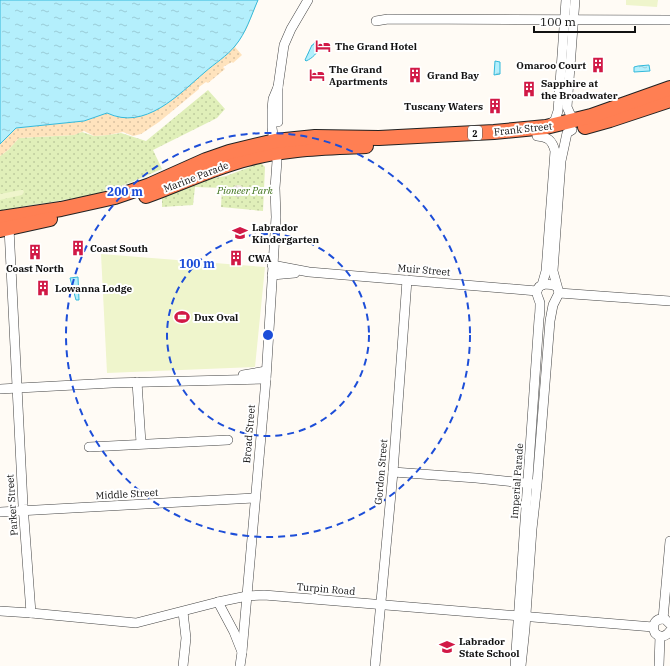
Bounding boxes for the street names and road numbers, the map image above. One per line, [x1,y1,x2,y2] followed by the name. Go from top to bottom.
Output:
[493,119,553,139] street label: Frank Street
[468,126,482,140] road number: 2
[162,159,230,195] street label: Marine Parade
[397,261,451,279] street label: Muir Street
[240,404,258,464] street label: Broad Street
[372,438,390,505] street label: Gordon Street
[508,443,526,519] street label: Imperial Parade
[3,473,21,536] street label: Parker Street
[95,486,159,502] street label: Middle Street
[296,580,356,598] street label: Turpin Road

